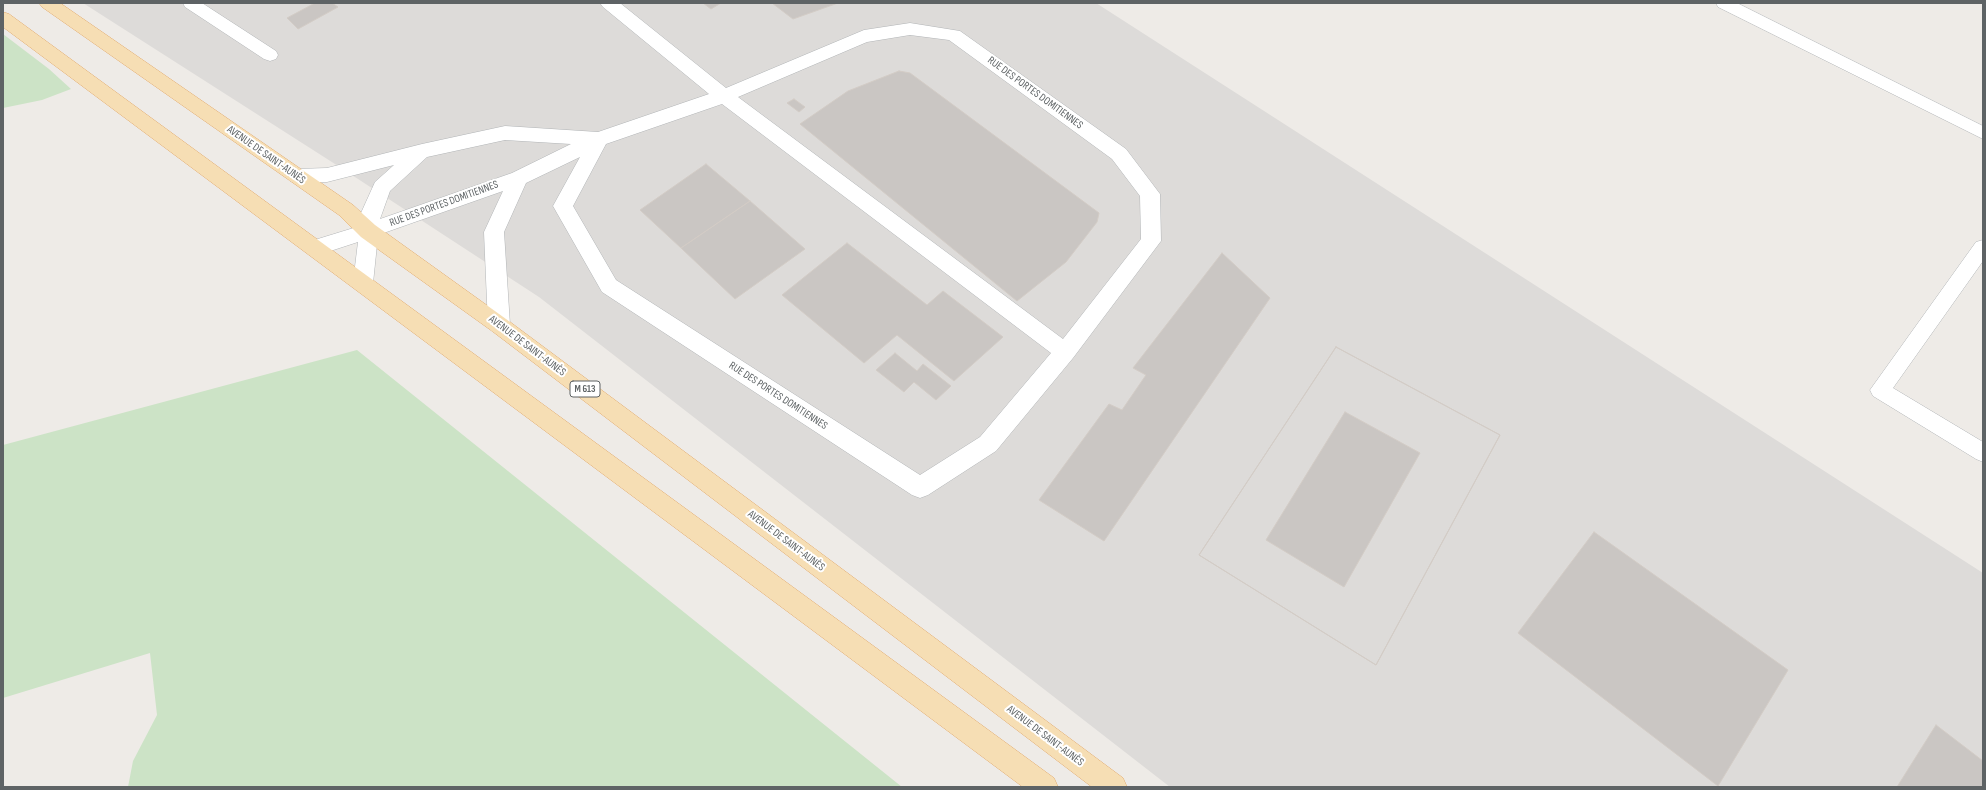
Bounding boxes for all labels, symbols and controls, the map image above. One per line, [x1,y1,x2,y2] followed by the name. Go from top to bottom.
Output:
[985,54,1085,132] street label: RUE DES PORTES DOMITIENNES
[224,123,308,187] street label: AVENUE DE SAINT-AUNÈS
[388,178,500,230] street label: RUE DES PORTES DOMITIENNES
[486,313,568,379] street label: AVENUE DE SAINT-AUNÈS
[726,359,830,433] street label: RUE DES PORTES DOMITIENNES
[570,381,600,397] road number: M 613
[745,508,827,574] street label: AVENUE DE SAINT-AUNÈS
[1004,703,1086,769] street label: AVENUE DE SAINT-AUNÈS

